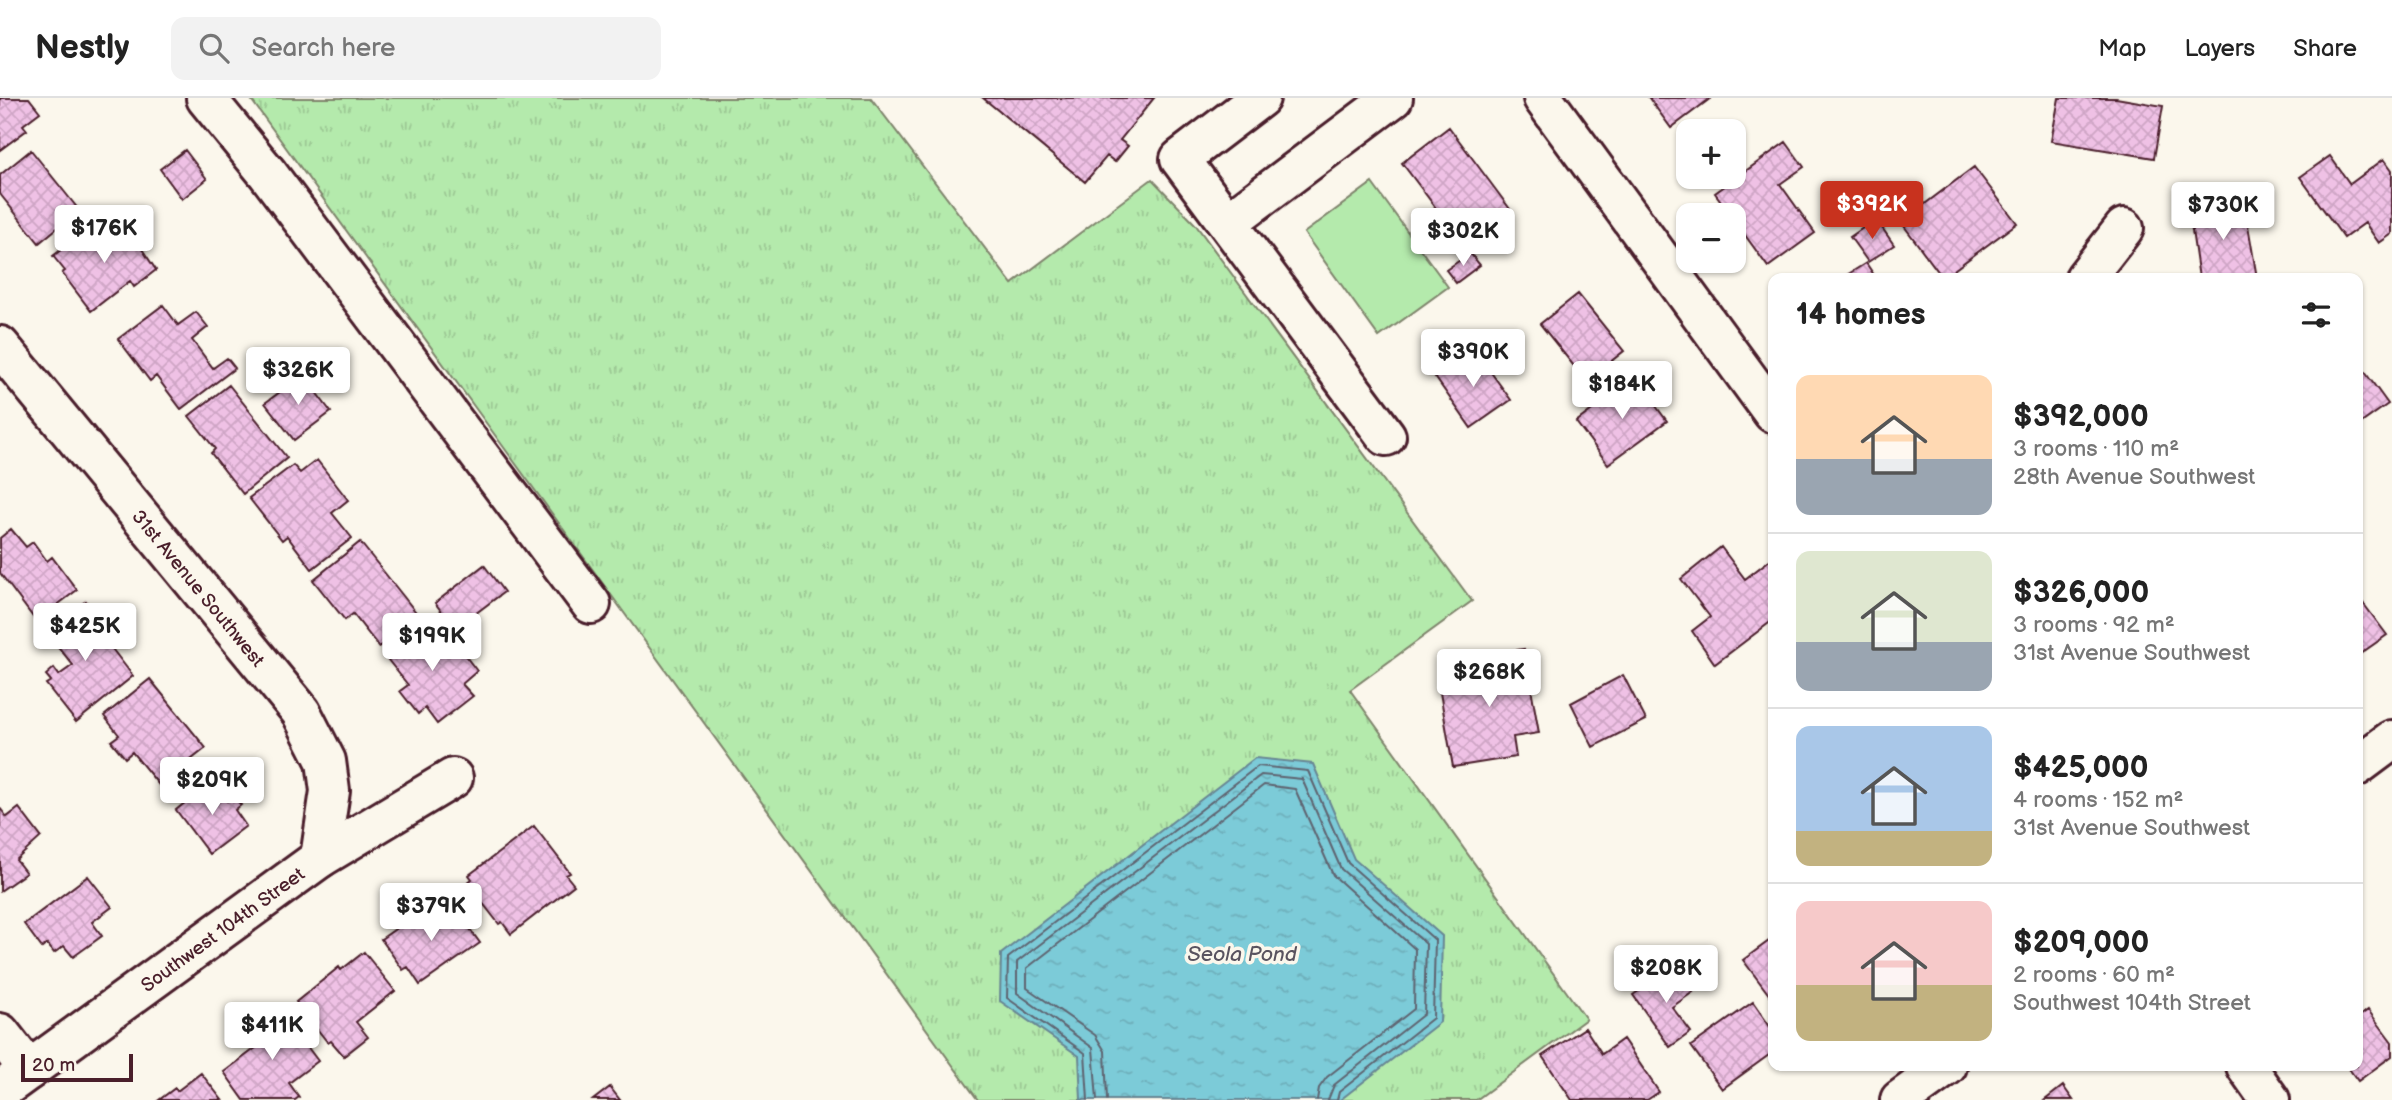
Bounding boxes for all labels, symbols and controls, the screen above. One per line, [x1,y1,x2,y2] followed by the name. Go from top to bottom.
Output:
[171,17,661,80] search box
[35,28,129,68] text: Nestly
[195,29,233,67] icon: search
[251,33,395,64] text: Search here
[2098,34,2146,63] text: Map
[2184,34,2255,63] text: Layers
[2293,34,2357,63] text: Share
[1676,119,1746,273] map controls
[1676,119,1746,189] button: +
[1823,181,1921,241] pin: $392K
[2174,183,2272,242] pin: $730K
[1836,190,1908,218] text: $392K
[2187,191,2259,219] text: $730K
[1676,203,1746,273] button: −
[55,206,153,265] pin: $176K
[1414,208,1512,268] pin: $302K
[71,214,137,242] text: $176K
[1427,217,1499,245] text: $302K
[2297,296,2335,334] icon: filters
[1796,297,1925,333] text: 14 homes
[1424,330,1522,389] pin: $390K
[1437,338,1509,366] text: $390K
[249,348,347,407] pin: $326K
[262,356,334,384] text: $326K
[1573,362,1671,421] pin: $184K
[1588,370,1656,398] text: $184K
[2013,399,2149,435] text: $392,000
[1852,403,1936,487] icon: home
[2013,435,2179,463] text: 3 rooms · 110 m²
[2013,463,2255,491] text: 28th Avenue Southwest
[126,506,269,672] street label: 31st Avenue Southwest
[2013,575,2149,611] text: $326,000
[1852,579,1936,663] icon: home
[36,603,134,663] pin: $425K
[2013,611,2175,639] text: 3 rooms · 92 m²
[49,612,121,640] text: $425K
[383,614,481,673] pin: $199K
[398,622,466,650] text: $199K
[2013,639,2250,667] text: 31st Avenue Southwest
[1440,650,1538,709] pin: $268K
[1453,658,1525,686] text: $268K
[2013,750,2148,786] text: $425,000
[1852,754,1936,838] icon: home
[163,758,261,817] pin: $209K
[176,766,248,794] text: $209K
[2013,786,2183,814] text: 4 rooms · 152 m²
[2013,814,2250,842] text: 31st Avenue Southwest
[137,863,310,998] street label: Southwest 104th Street
[382,884,480,943] pin: $379K
[396,892,466,920] text: $379K
[2013,925,2149,961] text: $209,000
[1852,929,1936,1013] icon: home
[1187,942,1298,967] water label: Seola Pond
[1617,946,1715,1005] pin: $208K
[1630,954,1702,982] text: $208K
[2013,961,2175,989] text: 2 rooms · 60 m²
[2013,989,2251,1017] text: Southwest 104th Street
[223,1002,321,1062] pin: $411K
[240,1011,304,1039] text: $411K
[21,1051,133,1083] scale bar
[32,1054,75,1077] text: 20 m

